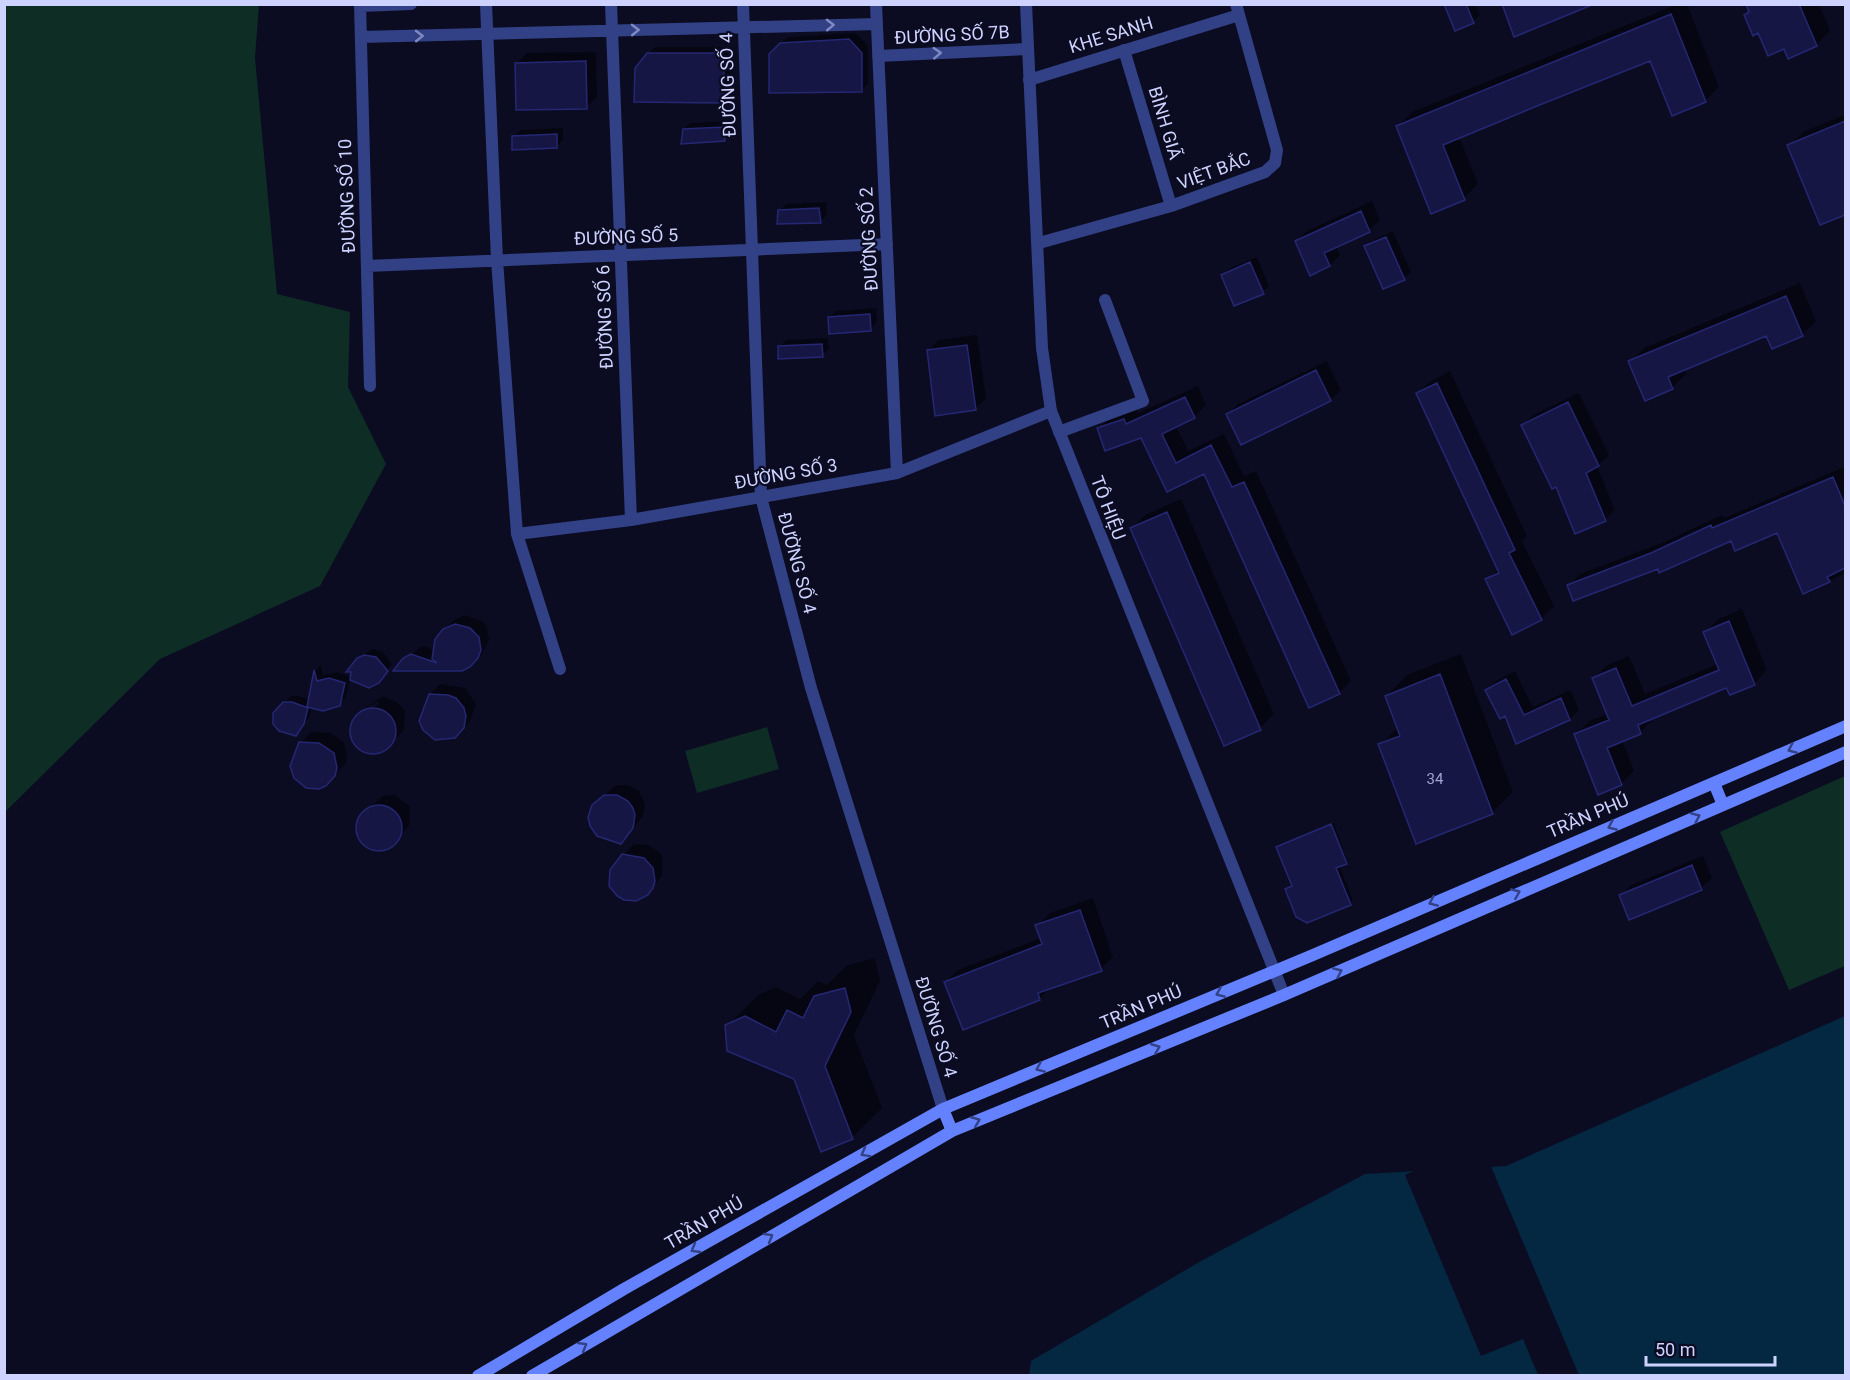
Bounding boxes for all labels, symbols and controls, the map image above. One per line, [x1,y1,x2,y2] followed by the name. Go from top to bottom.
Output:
[1066,12,1156,57] street label: KHE SANH
[825,19,834,31] one-way arrow
[894,20,1010,48] street label: ĐƯỜNG SỐ 7B
[631,24,640,36] one-way arrow
[415,29,424,42] one-way arrow
[714,33,740,137] street label: ĐƯỜNG SỐ 4
[932,47,941,60] one-way arrow
[1144,84,1187,162] street label: BÌNH GIÃ
[333,139,359,254] street label: ĐƯỜNG SỐ 10
[1174,147,1253,193] street label: VIỆT BẮC
[854,186,882,292] street label: ĐƯỜNG SỐ 2
[574,223,678,249] street label: ĐƯỜNG SỐ 5
[591,265,617,369] street label: ĐƯỜNG SỐ 6
[733,453,839,493] street label: ĐƯỜNG SỐ 3
[1087,473,1130,543] street label: TÔ HIỆU
[774,510,822,616] street label: ĐƯỜNG SỐ 4
[1787,742,1798,754] one-way arrow
[1427,770,1444,788] house number: 34
[1543,788,1632,842] street label: TRẦN PHÚ
[1689,812,1700,824] one-way arrow
[1608,819,1619,831] one-way arrow
[1510,888,1521,900] one-way arrow
[1429,895,1440,907] one-way arrow
[1331,967,1342,979] one-way arrow
[911,974,963,1080] street label: ĐƯỜNG SỐ 4
[1096,979,1185,1033] street label: TRẦN PHÚ
[1215,986,1226,998] one-way arrow
[1150,1043,1161,1055] one-way arrow
[1035,1061,1046,1073] one-way arrow
[970,1116,981,1128] one-way arrow
[861,1146,871,1157] one-way arrow
[660,1191,747,1253] street label: TRẦN PHÚ
[763,1233,773,1245] one-way arrow
[691,1241,701,1253] one-way arrow
[1646,1329,1775,1367] scale bar
[1655,1339,1695,1360] text: 50 m
[577,1342,587,1353] one-way arrow

